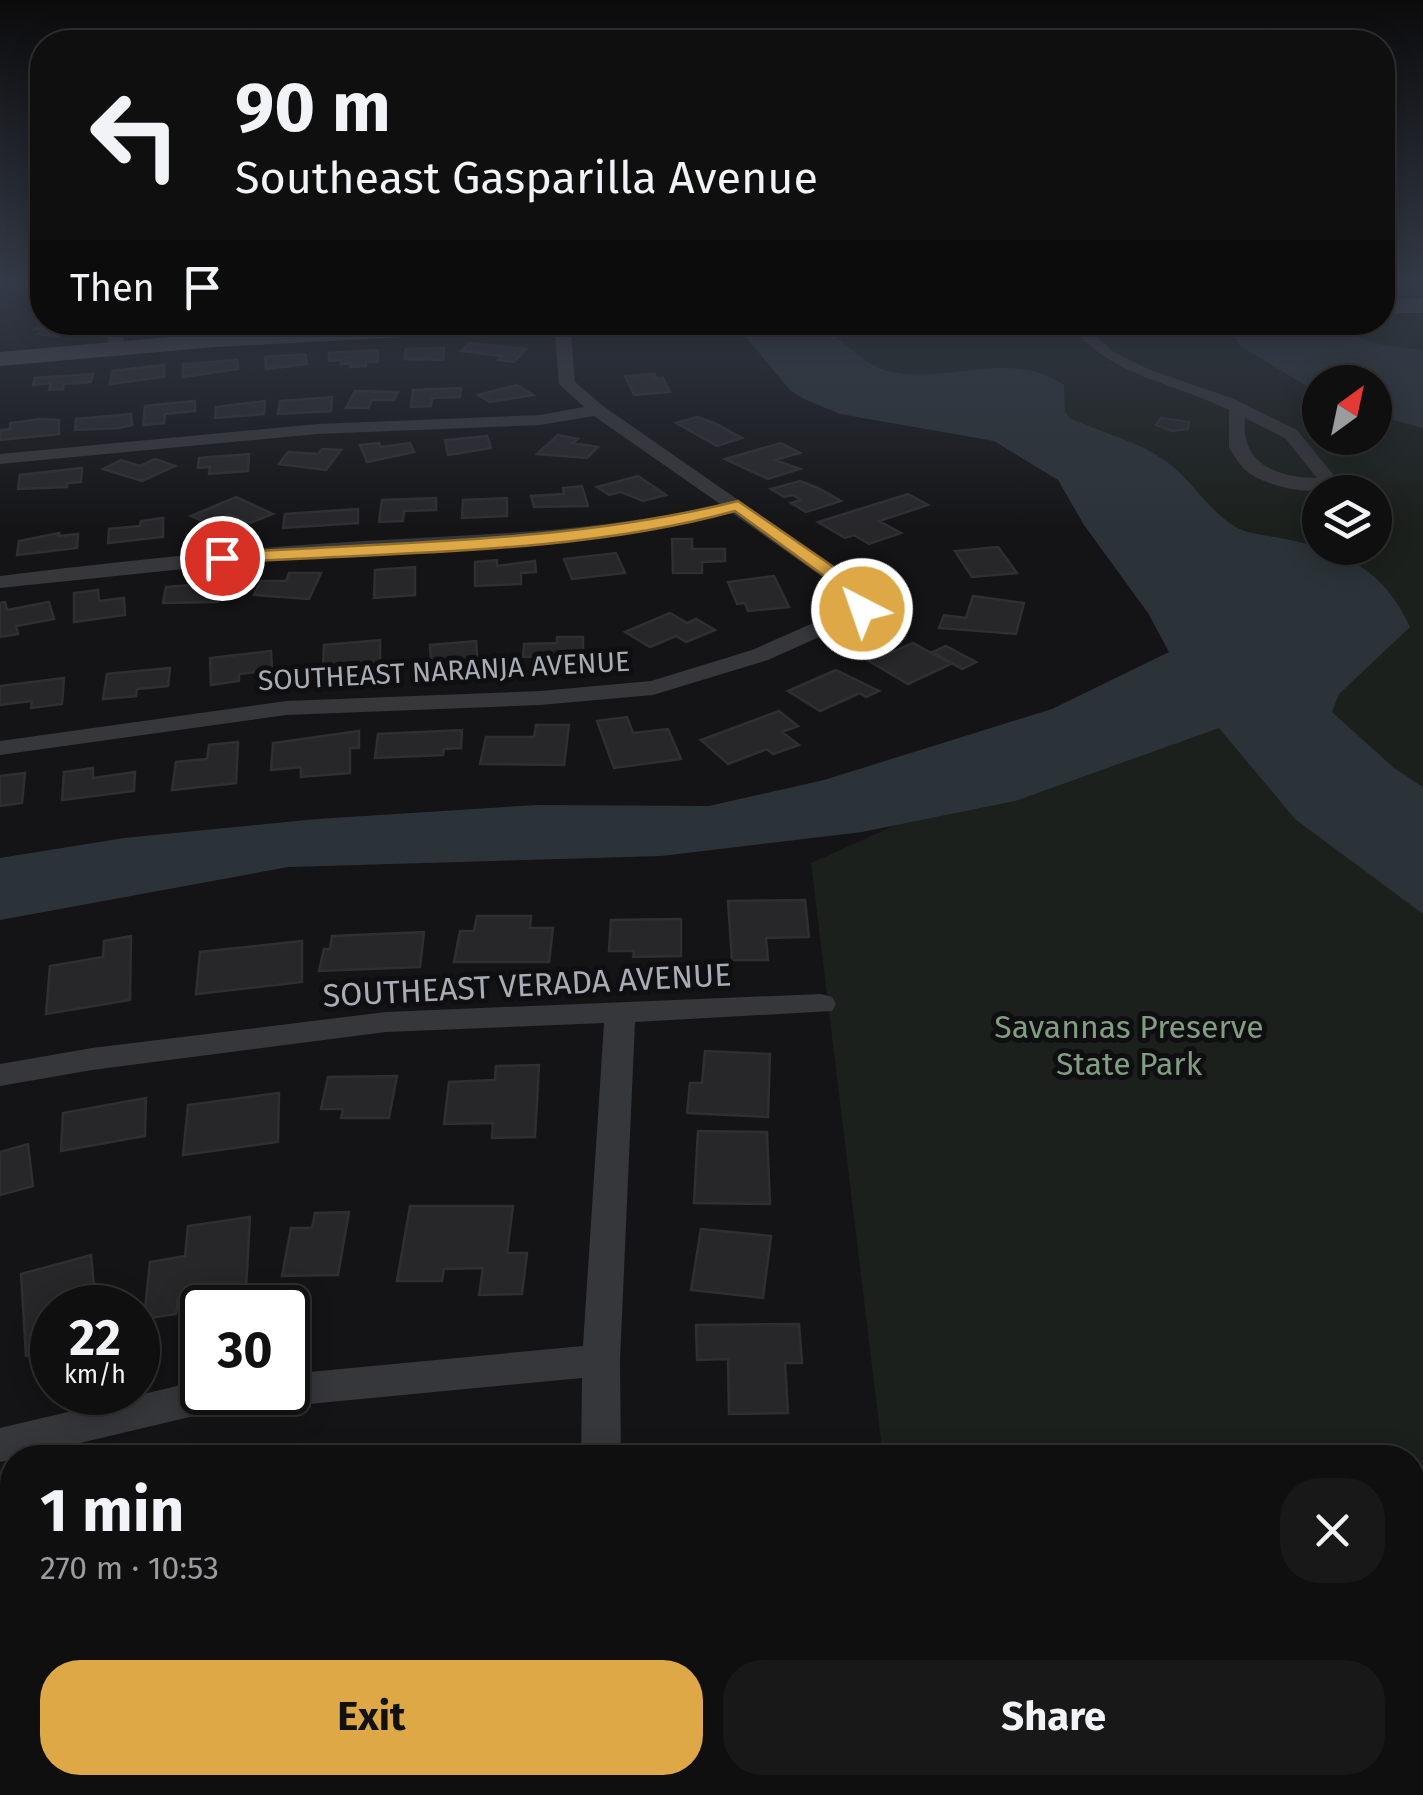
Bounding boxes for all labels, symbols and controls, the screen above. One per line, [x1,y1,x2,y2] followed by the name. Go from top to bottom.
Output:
[235,66,391,150] text: 90 m
[70,70,200,200] icon: left
[235,151,818,205] text: Southeast Gasparilla Avenue
[175,260,230,315] icon: arrive
[70,265,155,311] text: Then
[1302,365,1392,455] north arrow
[1302,365,1392,565] map controls
[1302,475,1392,565] button: layers
[180,516,265,601] pin
[195,531,250,586] icon: arrive
[810,557,914,661] position arrow
[257,645,631,697] street label: SOUTHEAST NARANJA AVENUE
[322,955,732,1015] street label: SOUTHEAST VERADA AVENUE
[994,1008,1264,1083] park label: Savannas Preserve State Park
[180,1285,310,1415] speed limit sign: 30
[69,1308,121,1368] text: 22
[64,1360,126,1390] text: km/h
[40,1475,184,1547] text: 1 min
[1280,1478,1385,1583] button: close
[40,1549,219,1587] text: 270 m · 10:53
[40,1660,703,1775] button: Exit
[723,1660,1385,1775] button: Share

